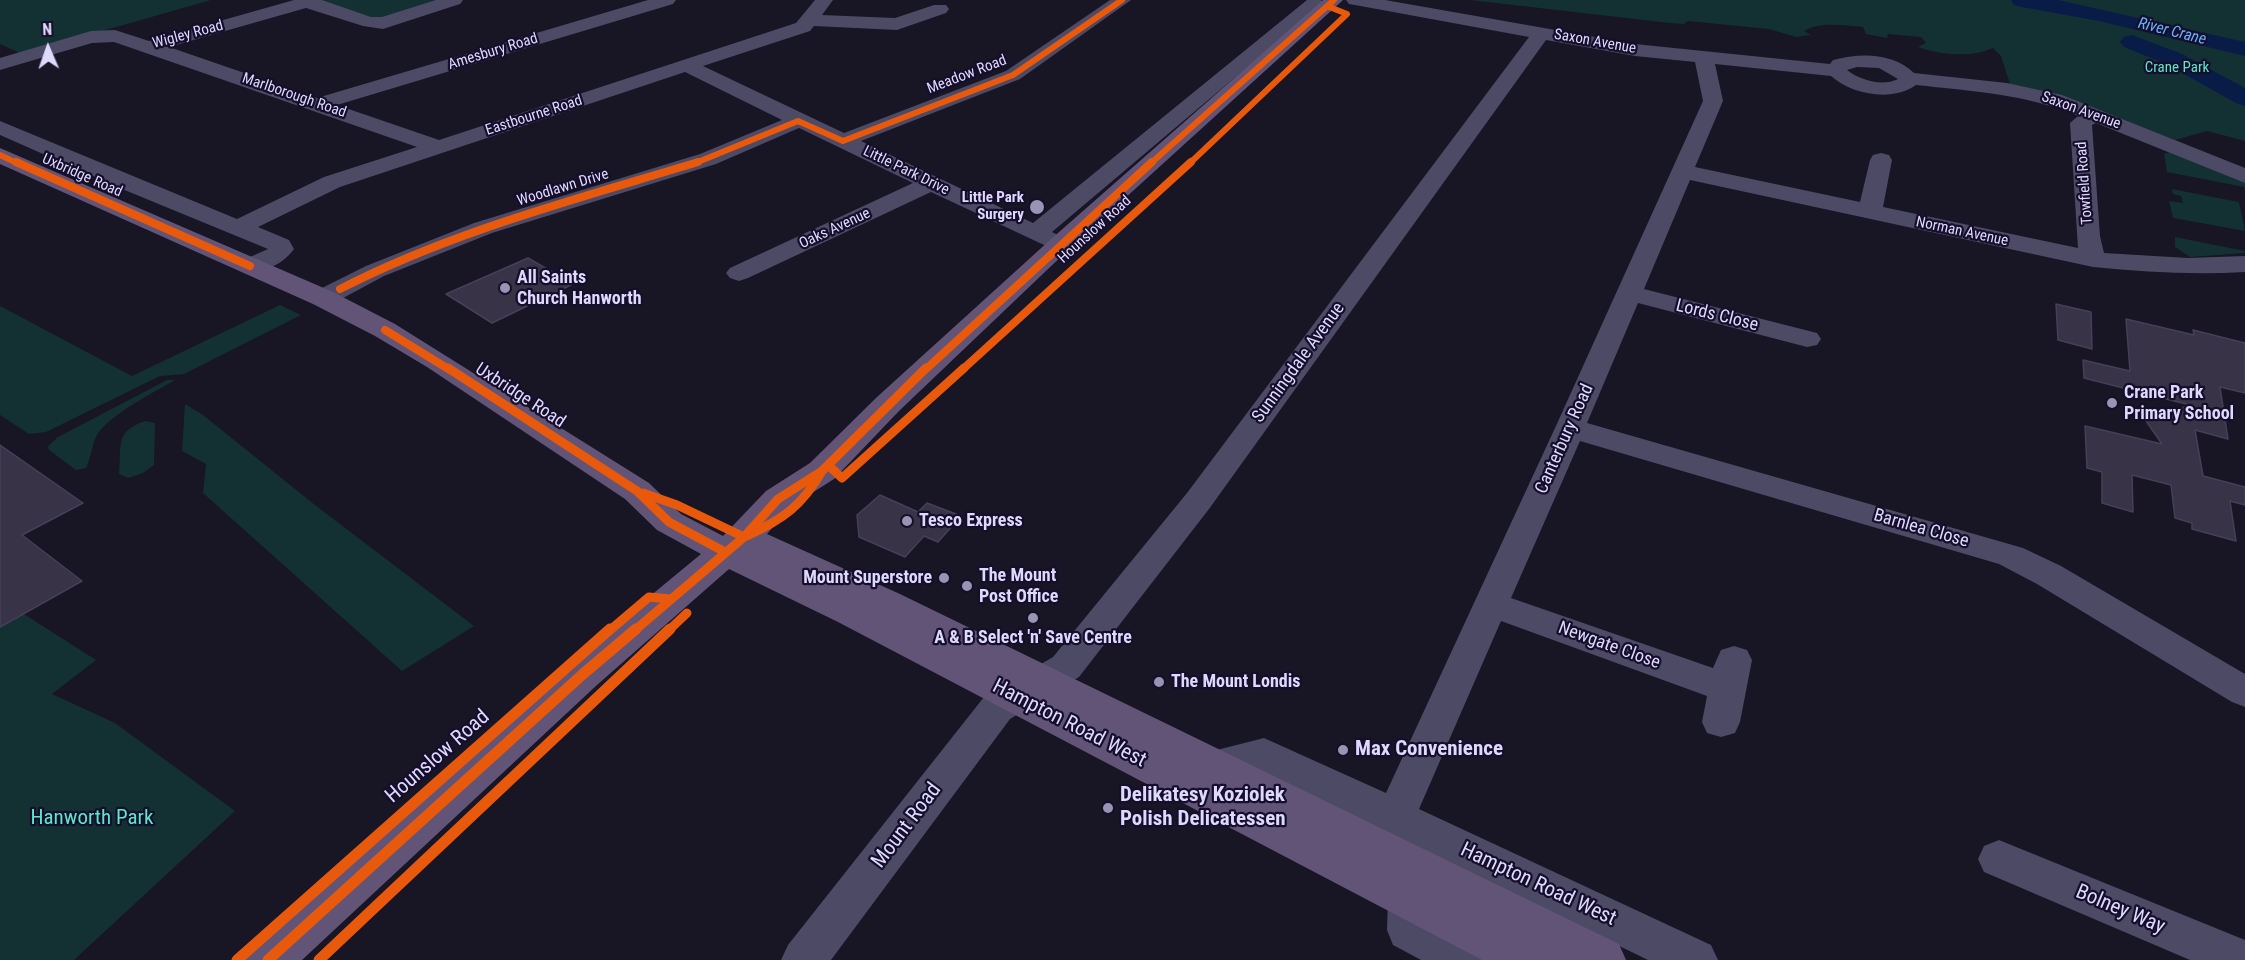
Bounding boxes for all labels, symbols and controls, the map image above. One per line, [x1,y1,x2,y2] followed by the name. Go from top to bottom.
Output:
[2136,14,2208,50] water label: River Crane
[151,17,225,53] street label: Wigley Road
[18,18,78,78] north arrow
[42,20,53,39] text: N
[1553,26,1637,58] street label: Saxon Avenue
[446,30,540,74] street label: Amesbury Road
[925,52,1009,98] street label: Meadow Road
[2145,59,2209,77] park label: Crane Park
[240,70,348,122] street label: Marlborough Road
[2039,88,2123,134] street label: Saxon Avenue
[483,92,585,140] street label: Eastbourne Road
[2073,141,2097,225] street label: Towfield Road
[860,142,952,200] street label: Little Park Drive
[39,150,125,202] street label: Uxbridge Road
[515,166,611,210] street label: Woodlawn Drive
[962,189,1024,224] place label: Little Park Surgery
[1055,192,1135,268] street label: Hounslow Road
[1028,198,1046,216] marker: Little Park Surgery
[797,205,873,253] street label: Oaks Avenue
[1914,213,2010,251] street label: Norman Avenue
[517,267,642,310] place label: All Saints Church Hanworth
[498,281,512,295] marker: All Saints Church Hanworth
[1674,295,1760,337] street label: Lords Close
[1248,299,1350,427] street label: Sunningdale Avenue
[471,359,569,433] street label: Uxbridge Road
[1531,381,1599,497] street label: Canterbury Road
[2124,382,2234,424] place label: Crane Park Primary School
[2105,396,2119,410] marker: Crane Park Primary School
[1871,505,1971,553] street label: Barnlea Close
[919,510,1023,532] place label: Tesco Express
[900,514,914,528] marker: Tesco Express
[979,565,1058,608] place label: The Mount Post Office
[803,567,932,589] place label: Mount Superstore
[937,571,951,585] marker: Mount Superstore
[960,579,974,593] marker: The Mount Post Office
[1026,611,1040,625] marker: A & B Select 'n' Save Centre
[1555,618,1663,674] street label: Newgate Close
[934,627,1132,649] place label: A & B Select 'n' Save Centre
[1171,671,1300,693] place label: The Mount Londis
[988,674,1150,774] street label: Hampton Road West
[1152,675,1166,689] marker: The Mount Londis
[381,705,495,809] street label: Hounslow Road
[1355,737,1503,763] place label: Max Convenience
[1336,743,1350,757] marker: Max Convenience
[867,779,947,873] street label: Mount Road
[1120,783,1286,833] place label: Delikatesy Koziolek Polish Delicatessen
[1101,801,1115,815] marker: Delikatesy Koziolek Polish Delicatessen
[31,806,153,832] park label: Hanworth Park
[1456,838,1620,932] street label: Hampton Road West
[2072,880,2168,940] street label: Bolney Way

